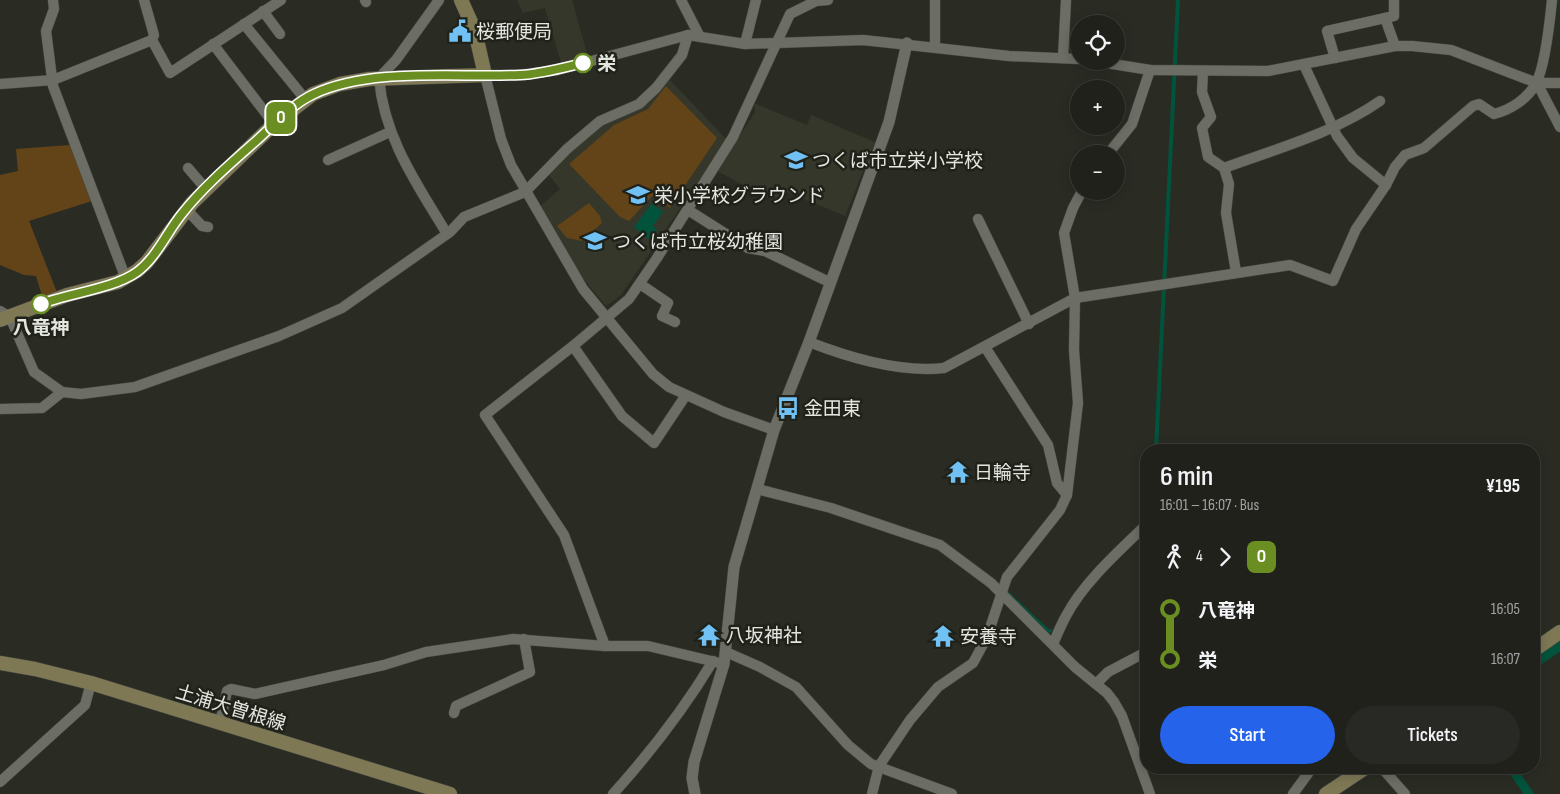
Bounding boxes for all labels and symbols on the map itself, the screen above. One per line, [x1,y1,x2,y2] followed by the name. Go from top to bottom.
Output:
[447,18,473,44] public building icon: 桜郵便局
[476,21,552,44] place label: 桜郵便局
[573,53,593,73] marker: 栄
[597,53,616,76] place label: 栄
[265,102,297,134] line badge: O
[783,147,809,173] school or university icon: つくば市立栄小学校
[812,150,983,173] place label: つくば市立栄小学校
[625,182,651,208] school or university icon: 栄小学校グラウンド
[654,185,825,208] place label: 栄小学校グラウンド
[582,228,608,254] school or university icon: つくば市立桜幼稚園
[612,231,783,254] place label: つくば市立桜幼稚園
[31,294,51,314] marker: 八竜神
[12,317,70,340] place label: 八竜神
[775,395,801,421] bus stop icon: 金田東
[804,398,861,421] place label: 金田東
[945,459,971,485] temple icon: 日輪寺
[974,462,1031,485] place label: 日輪寺
[696,622,722,648] temple icon: 八坂神社
[930,623,956,649] temple icon: 安養寺
[726,625,802,648] place label: 八坂神社
[960,626,1017,649] place label: 安養寺
[173,681,288,736] street label: 土浦大曽根線

